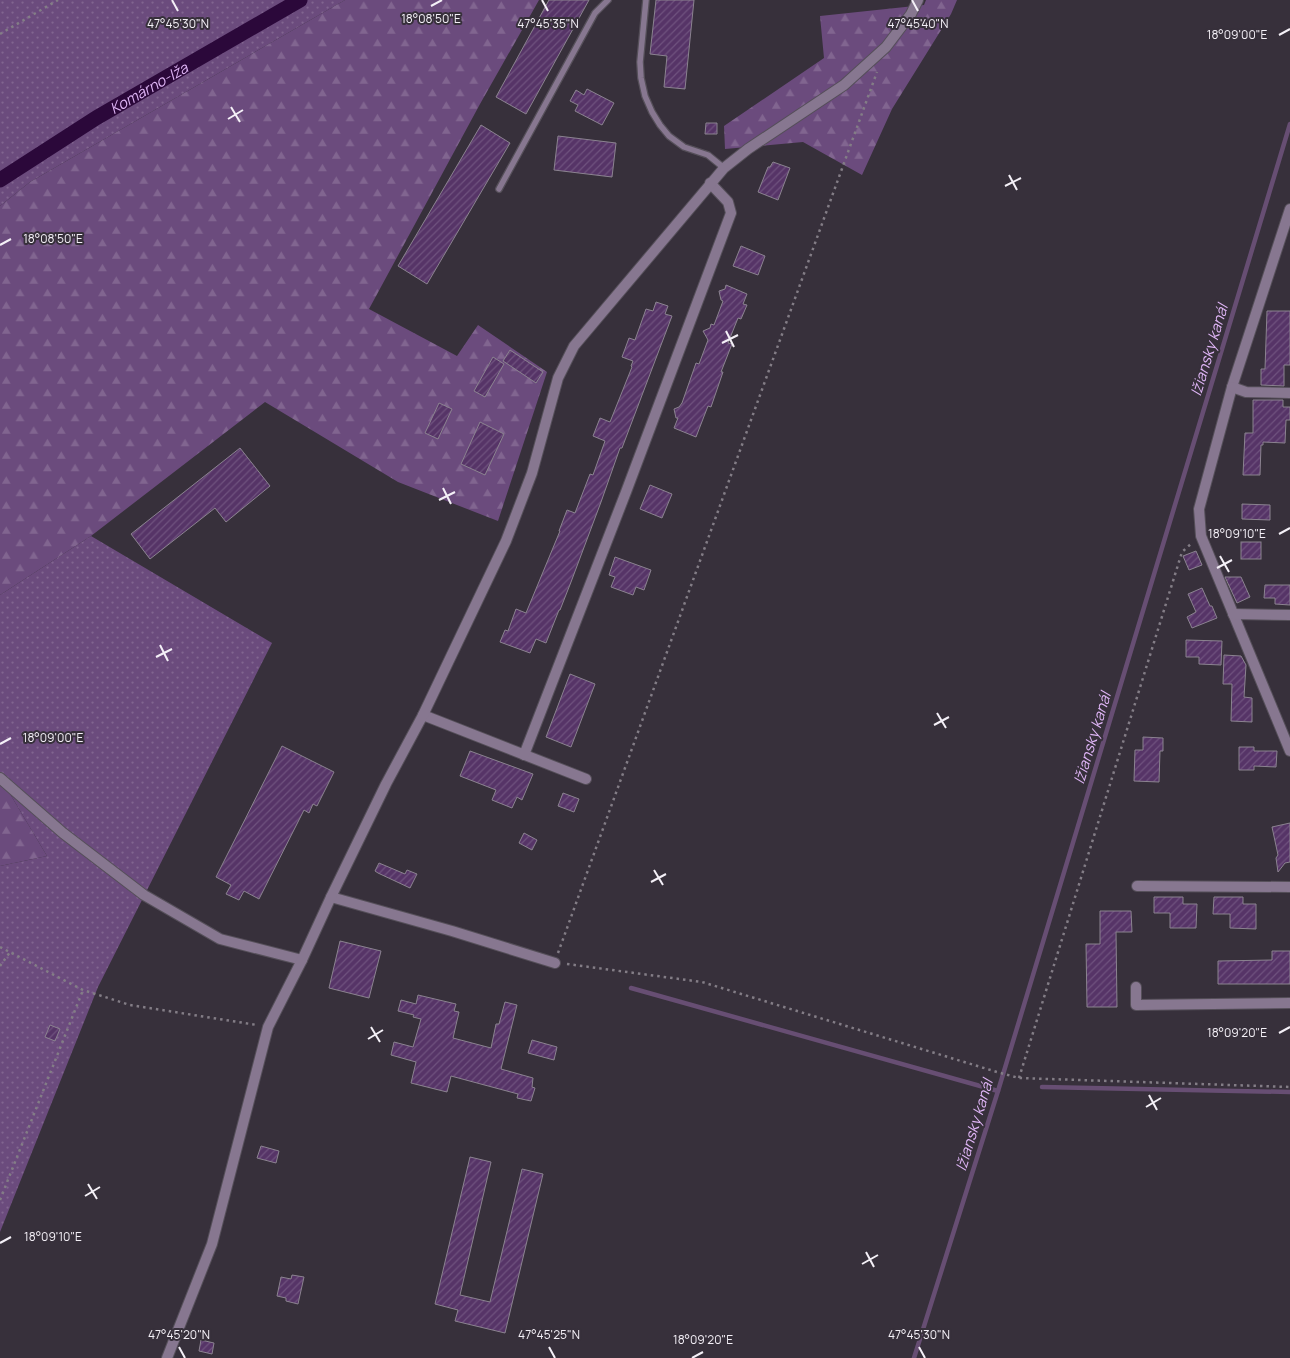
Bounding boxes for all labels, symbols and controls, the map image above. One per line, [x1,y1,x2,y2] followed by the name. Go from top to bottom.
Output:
[401,10,461,27] text: 18°08'50"E
[147,15,209,32] text: 47°45'30"N
[517,15,579,32] text: 47°45'35"N
[888,15,948,32] text: 47°45'40"N
[1207,26,1267,43] text: 18°09'00"E
[106,56,192,118] water label: Komárno-Iža
[23,230,83,247] text: 18°08'50"E
[1185,299,1234,398] water label: Ižiansky kanál
[1208,525,1266,542] text: 18°09'10"E
[1068,687,1117,786] water label: Ižiansky kanál
[23,729,83,746] text: 18°09'00"E
[1207,1024,1267,1041] text: 18°09'20"E
[950,1074,999,1173] water label: Ižiansky kanál
[24,1228,82,1245] text: 18°09'10"E
[148,1326,210,1343] text: 47°45'20"N
[518,1326,580,1343] text: 47°45'25"N
[888,1326,950,1343] text: 47°45'30"N
[673,1331,733,1348] text: 18°09'20"E

